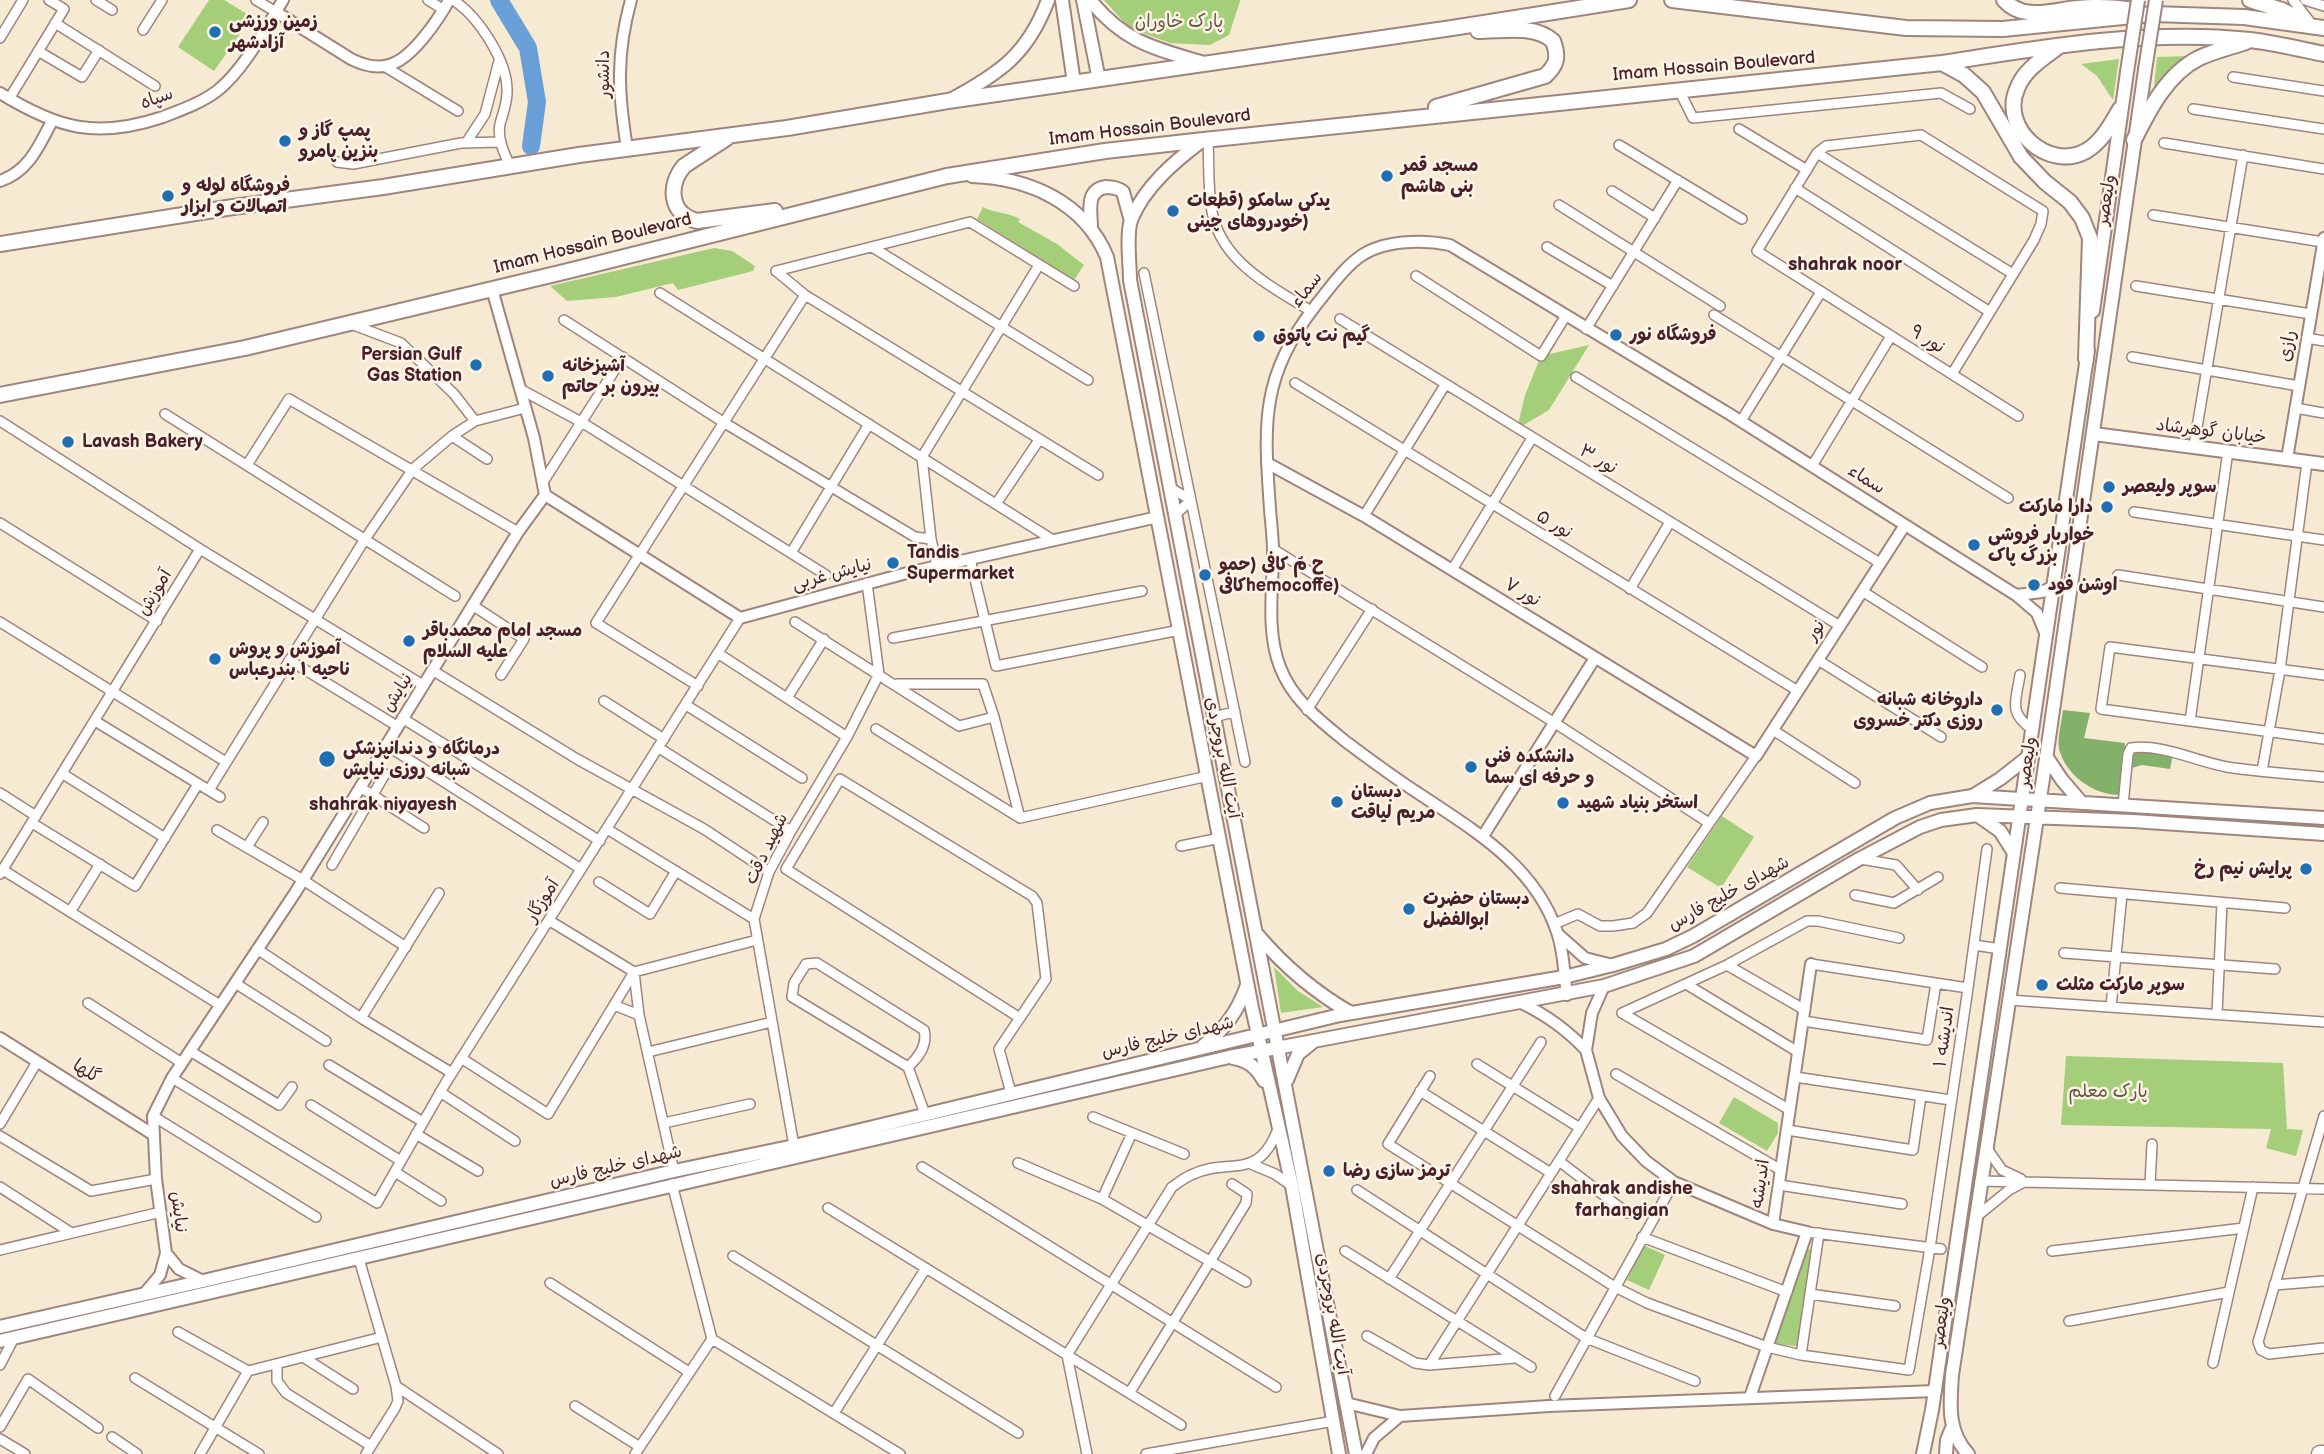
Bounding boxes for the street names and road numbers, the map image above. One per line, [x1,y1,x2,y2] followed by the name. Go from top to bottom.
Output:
[1612,47,1816,87] street label: Imam Hossain Boulevard
[593,50,615,98] street label: دانشور
[138,83,176,115] street label: سپاه
[1048,105,1252,151] street label: Imam Hossain Boulevard
[2092,173,2122,227] street label: ولیعصر
[492,209,694,279] street label: Imam Hossain Boulevard
[1286,268,1328,312] street label: سماء
[1906,321,1948,359] street label: نور ۹
[2275,328,2301,364] street label: رازی
[2154,414,2268,450] street label: خیابان گوهرشاد
[1575,440,1621,480] street label: نور ۳
[1843,460,1889,500] street label: سماء
[1532,506,1576,544] street label: نور ۵
[790,554,874,596] street label: نیایش غربی
[133,566,177,620] street label: آموزش
[1500,574,1544,612] street label: نور ۷
[1801,616,1831,646] street label: نور
[378,670,418,716] street label: نیایش
[1200,695,1244,821] street label: آیت الله بروجردی
[2014,735,2042,789] street label: ولیعصر
[740,810,794,888] street label: شهید دقت
[1665,852,1793,936] street label: شهدای خلیج فارس
[521,875,565,927] street label: آموزگار
[1930,1005,1960,1069] street label: اندیشه ۱
[1100,1012,1236,1064] street label: شهدای خلیج فارس
[68,1055,104,1089] street label: گلها
[548,1141,684,1193] street label: شهدای خلیج فارس
[1747,1158,1775,1210] street label: اندیشه
[165,1190,191,1234] street label: نیایش
[1311,1251,1353,1377] street label: آیت الله بروجردی
[1928,1295,1956,1349] street label: ولیعصر

